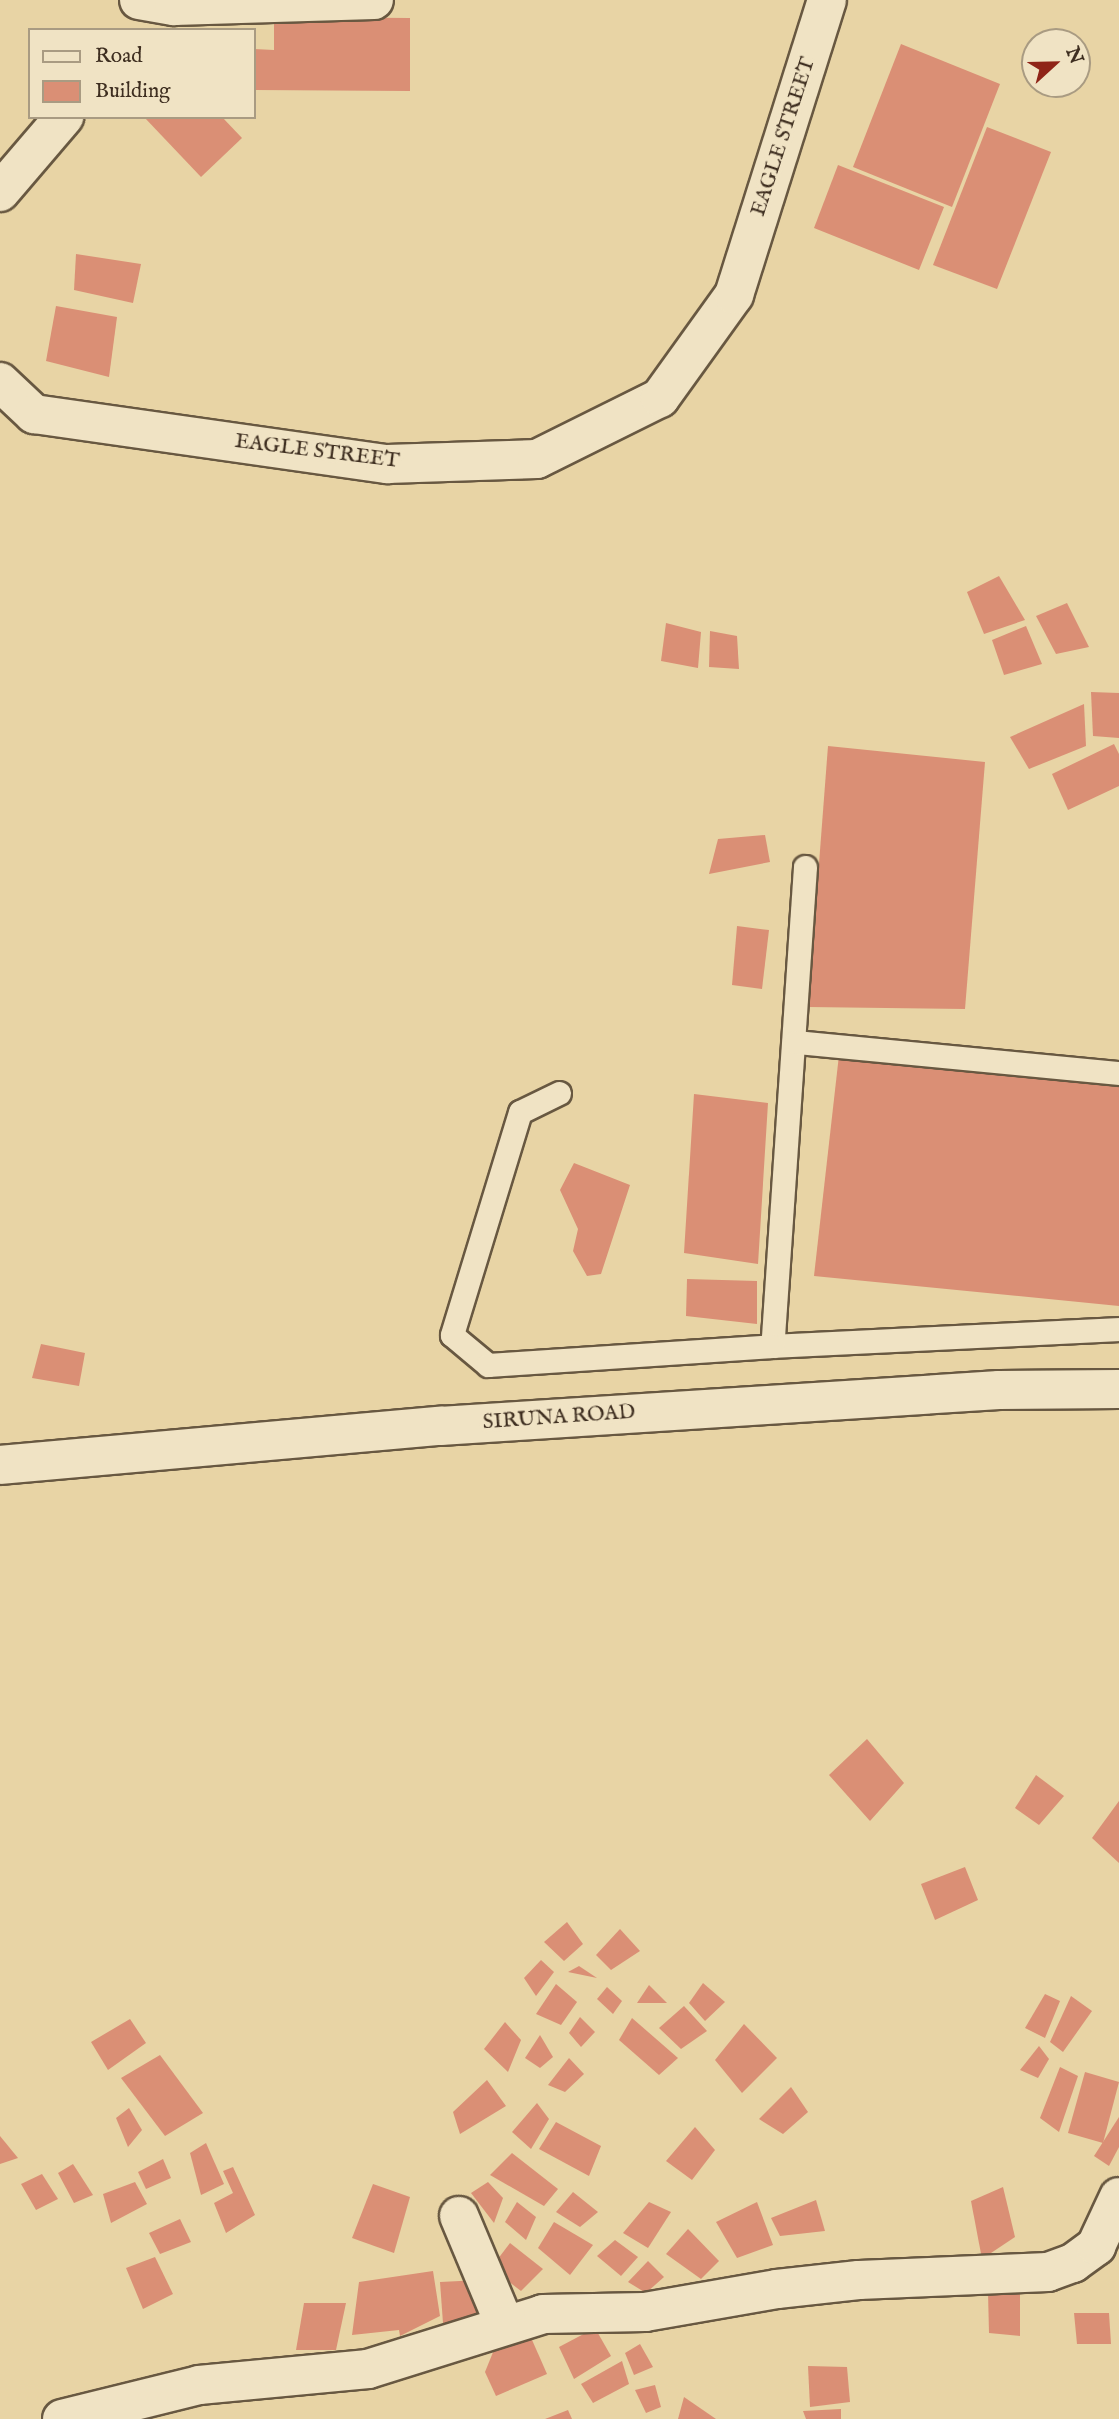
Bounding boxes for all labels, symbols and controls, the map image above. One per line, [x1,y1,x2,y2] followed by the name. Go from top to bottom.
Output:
[28,28,256,119] legend
[1021,28,1091,98] north arrow
[95,43,142,70] text: Road
[1059,44,1088,68] text: N
[746,54,822,220] street label: EAGLE STREET
[95,78,170,105] text: Building
[233,429,401,475] street label: EAGLE STREET
[482,1400,636,1436] street label: SIRUNA ROAD

